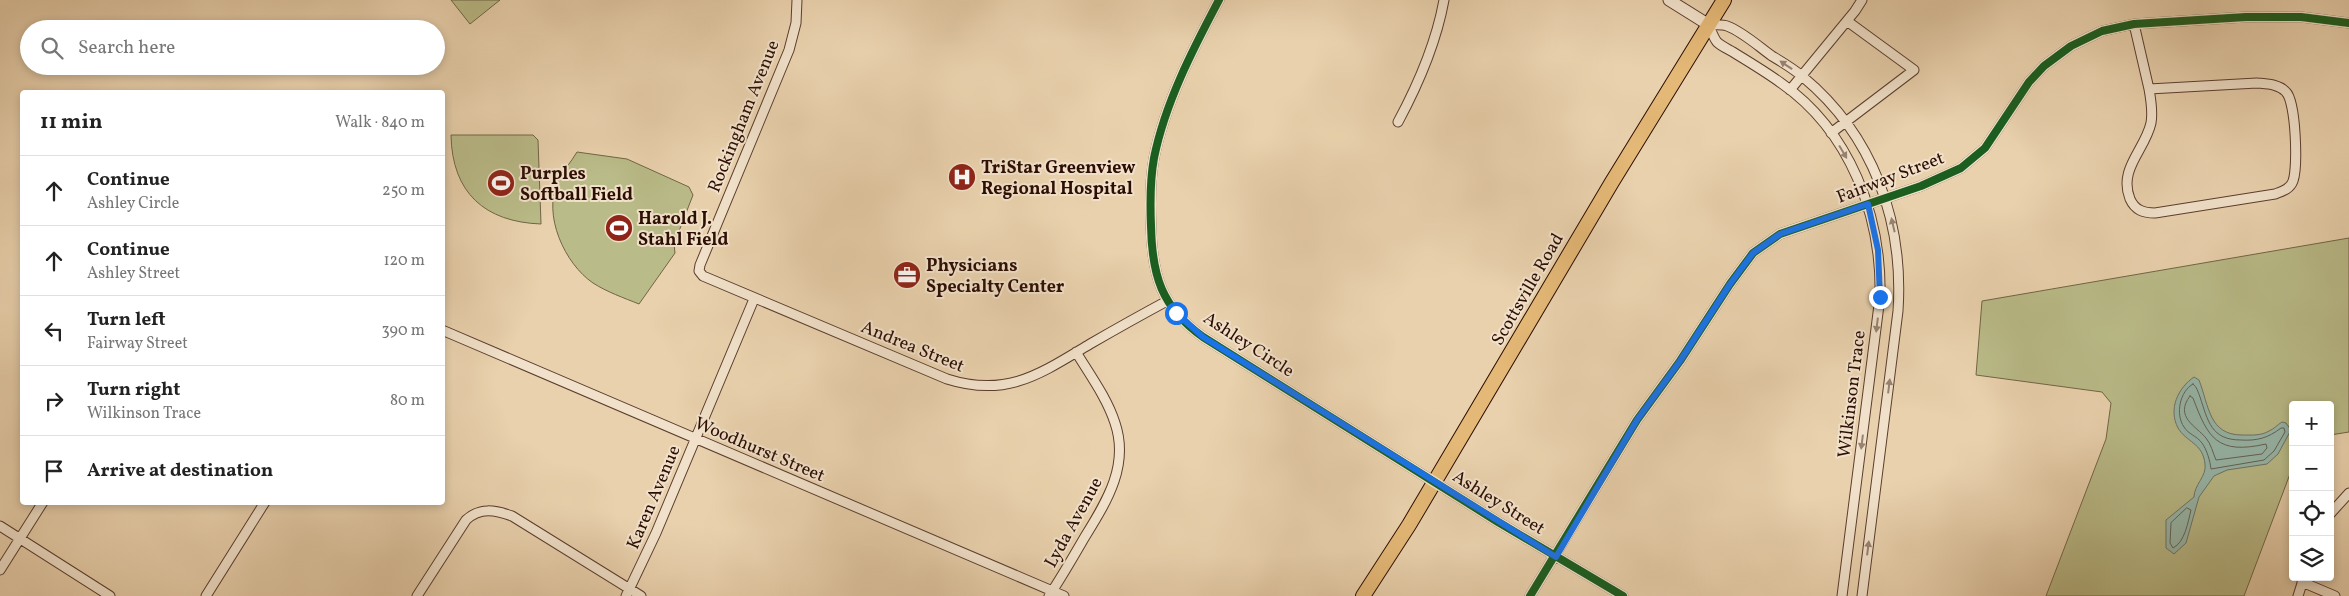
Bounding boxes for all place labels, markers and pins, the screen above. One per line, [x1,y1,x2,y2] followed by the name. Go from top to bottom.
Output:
[981,156,1135,202] place label: TriStar Greenview Regional Hospital
[520,162,633,208] place label: Purples Softball Field
[947,162,977,192] hospital icon: TriStar Greenview Regional Hospital
[486,168,516,198] sports icon: Purples Softball Field
[638,207,728,253] place label: Harold J. Stahl Field
[604,213,634,243] sports icon: Harold J. Stahl Field
[926,254,1065,300] place label: Physicians Specialty Center
[892,260,922,290] office icon: Physicians Specialty Center

